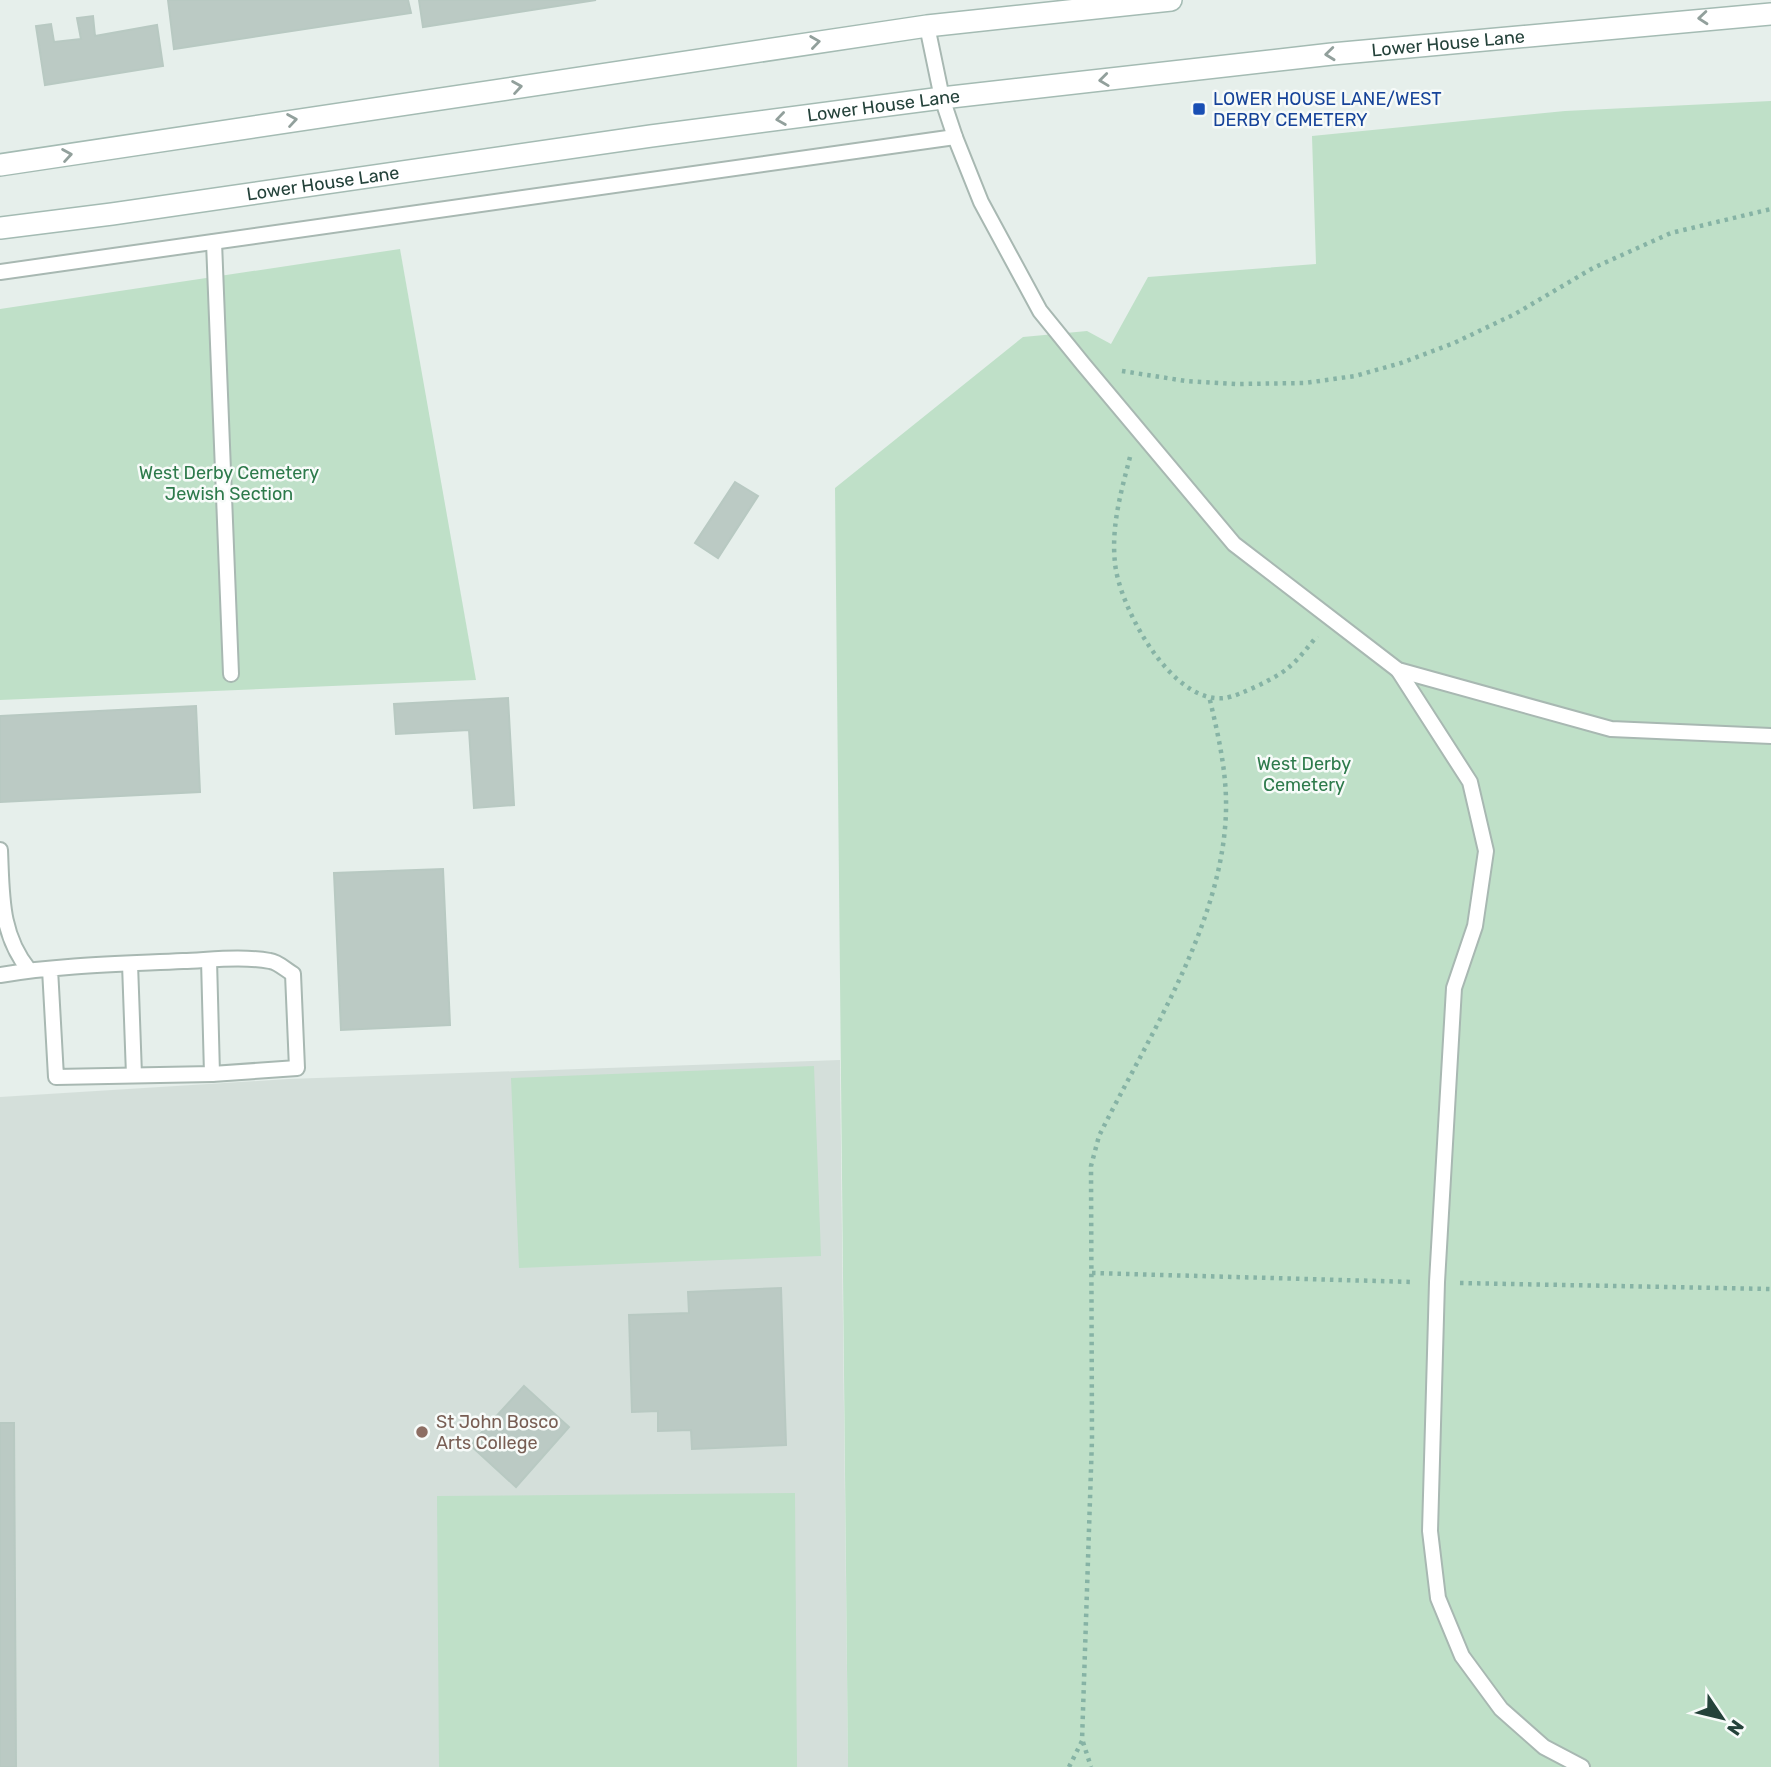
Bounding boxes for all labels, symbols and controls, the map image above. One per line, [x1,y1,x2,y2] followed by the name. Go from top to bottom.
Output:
[1697,10,1708,25] one-way arrow
[1370,25,1526,61] street label: Lower House Lane
[809,35,821,50] one-way arrow
[1324,46,1335,61] one-way arrow
[1098,72,1110,87] one-way arrow
[511,79,523,94] one-way arrow
[806,85,961,127] street label: Lower House Lane
[1213,88,1442,131] place label: LOWER HOUSE LANE/WEST DERBY CEMETERY
[1191,101,1207,117] marker: LOWER HOUSE LANE/WEST DERBY CEMETERY
[775,112,787,127] one-way arrow
[286,113,298,128] one-way arrow
[62,148,73,163] one-way arrow
[245,162,401,205] street label: Lower House Lane
[139,462,319,505] park label: West Derby Cemetery Jewish Section
[1257,753,1351,796] park label: West Derby Cemetery
[436,1411,558,1454] place label: St John Bosco Arts College
[414,1424,430,1440] marker: St John Bosco Arts College
[1687,1683,1757,1753] north arrow
[1722,1715,1749,1740] text: N

